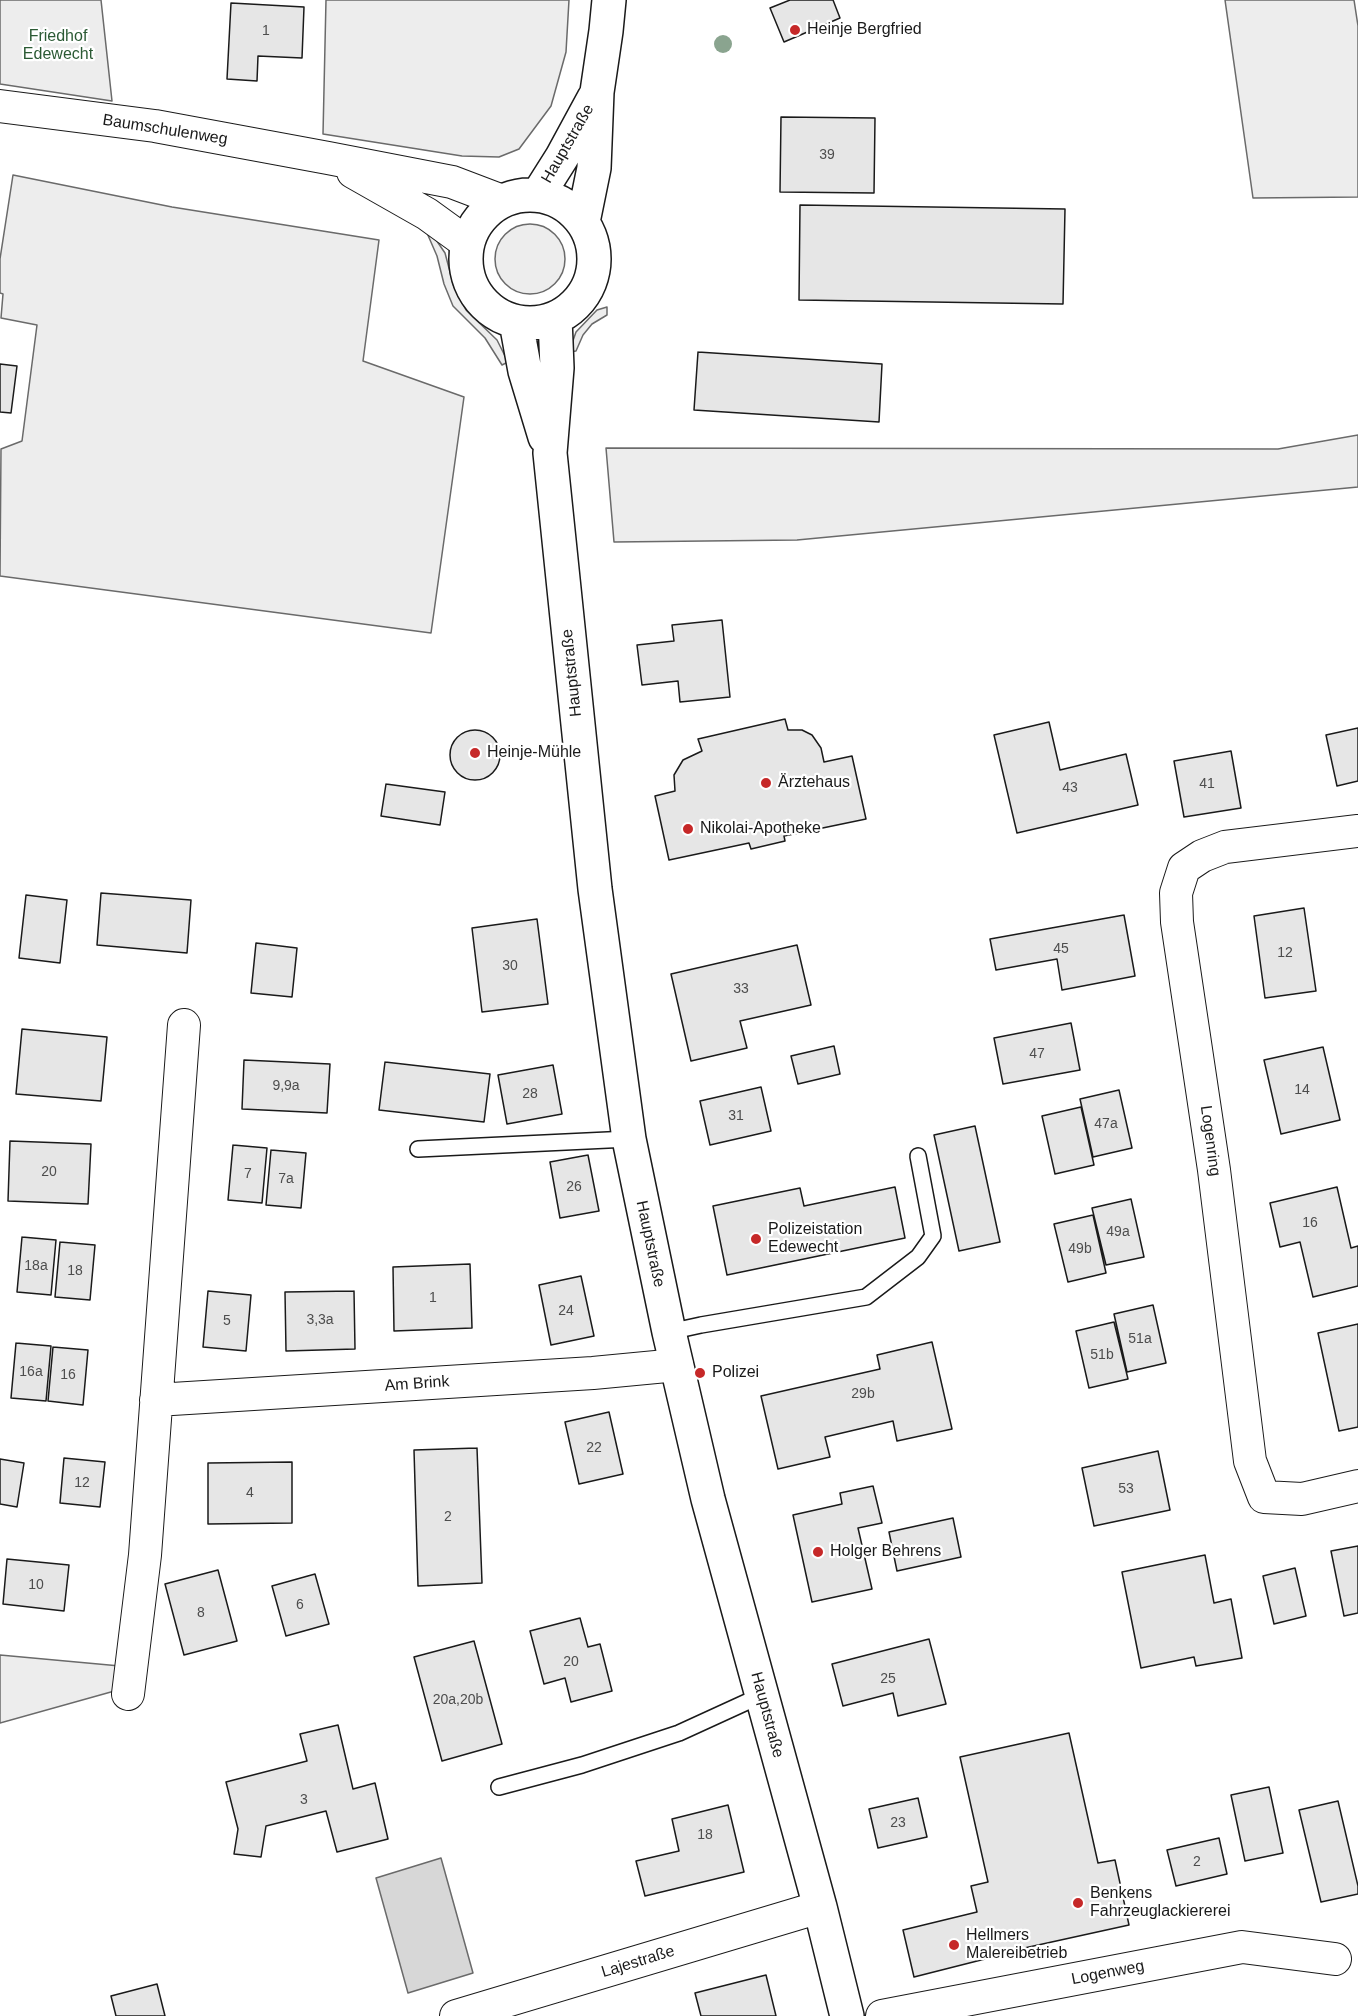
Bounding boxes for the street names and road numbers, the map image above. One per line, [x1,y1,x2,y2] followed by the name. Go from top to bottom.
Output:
[538,101,598,187] street label: Hauptstraße
[101,111,229,149] street label: Baumschulenweg
[558,628,586,718] street label: Hauptstraße
[1196,1104,1224,1178] street label: Logenring
[631,1199,669,1289] street label: Hauptstraße
[384,1372,450,1396] street label: Am Brink
[746,1670,788,1760] street label: Hauptstraße
[599,1942,677,1982] street label: Lajestraße
[1070,1957,1146,1989] street label: Logenweg

